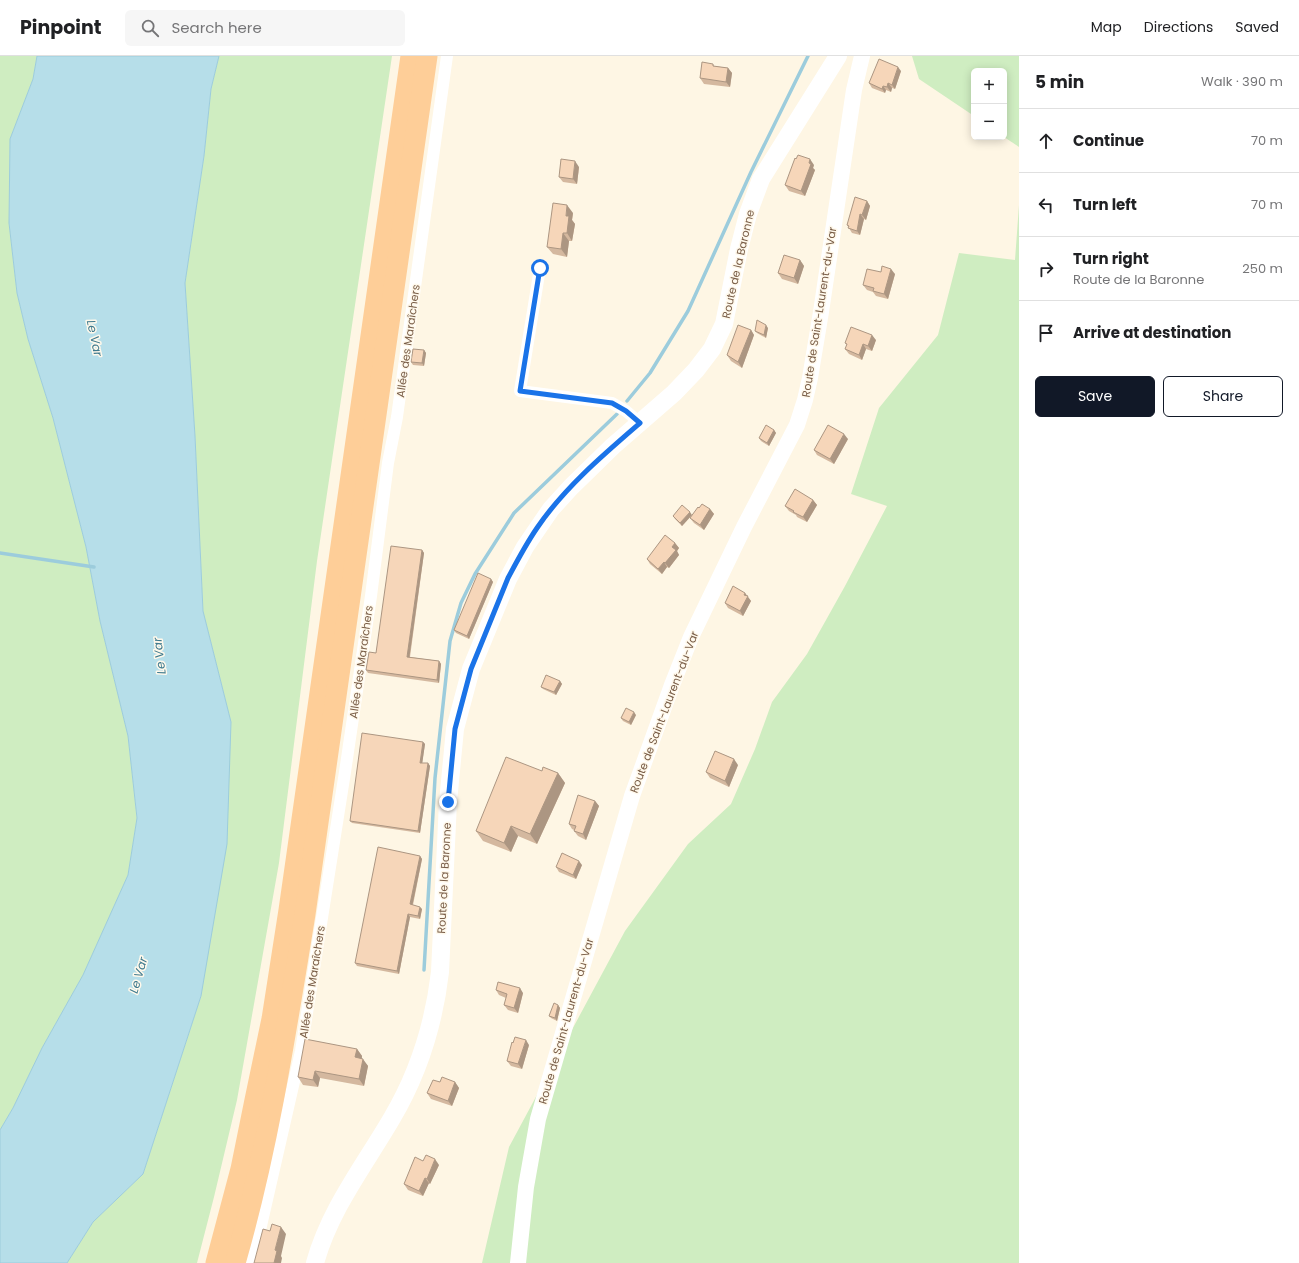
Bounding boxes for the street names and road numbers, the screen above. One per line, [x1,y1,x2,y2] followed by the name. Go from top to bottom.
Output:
[718,208,758,320] street label: Route de la Baronne
[798,226,840,398] street label: Route de Saint-Laurent-du-Var
[392,283,424,398] street label: Allée des Maraîchers
[345,604,377,719] street label: Allée des Maraîchers
[626,629,702,795] street label: Route de Saint-Laurent-du-Var
[433,822,455,934] street label: Route de la Baronne
[295,924,329,1039] street label: Allée des Maraîchers
[535,936,597,1106] street label: Route de Saint-Laurent-du-Var

